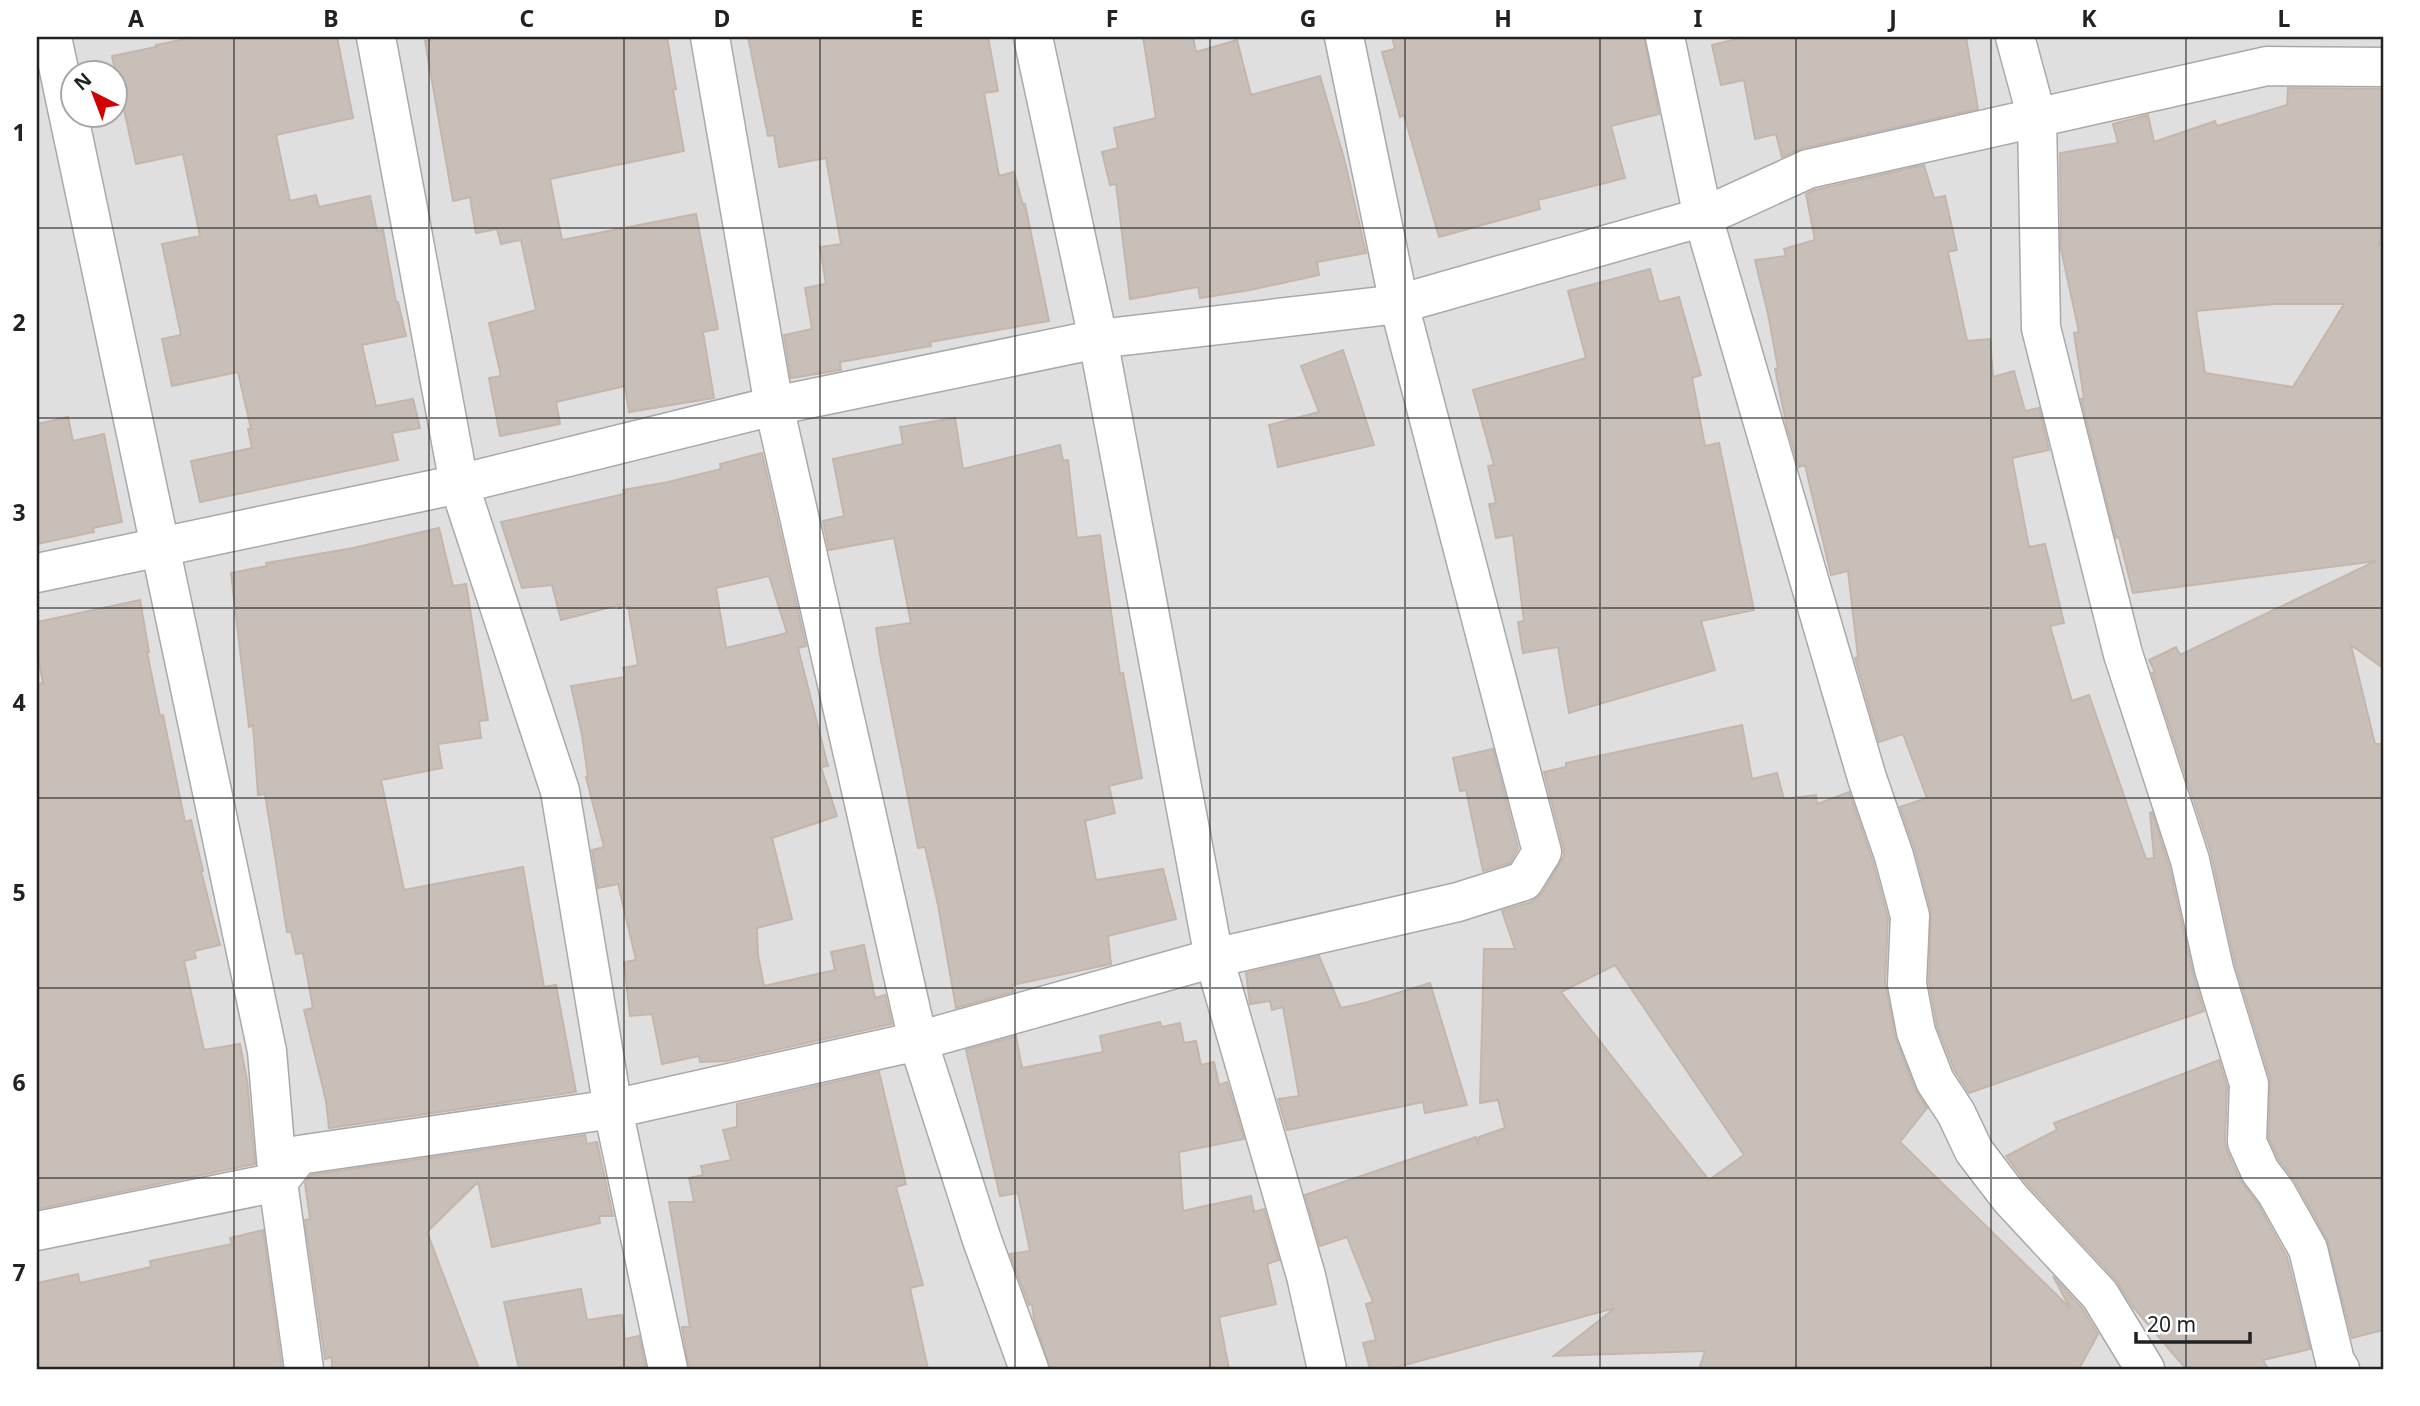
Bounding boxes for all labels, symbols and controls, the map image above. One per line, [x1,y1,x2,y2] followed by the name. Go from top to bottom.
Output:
[128,2,144,34] text: A
[323,2,339,34] text: B
[520,2,535,34] text: C
[714,2,730,34] text: D
[911,2,923,34] text: E
[1106,2,1118,34] text: F
[1300,2,1316,34] text: G
[1494,2,1512,34] text: H
[1694,2,1703,34] text: I
[1887,2,1897,34] text: J
[2081,2,2097,34] text: K
[2278,2,2291,34] text: L
[60,60,130,130] north arrow
[68,67,97,96] text: N
[12,116,26,148] text: 1
[12,306,26,338] text: 2
[12,496,26,528] text: 3
[12,686,26,718] text: 4
[12,876,26,908] text: 5
[12,1066,26,1098] text: 6
[12,1256,26,1288] text: 7
[2136,1301,2250,1345] scale bar
[2147,1310,2196,1338] text: 20 m

